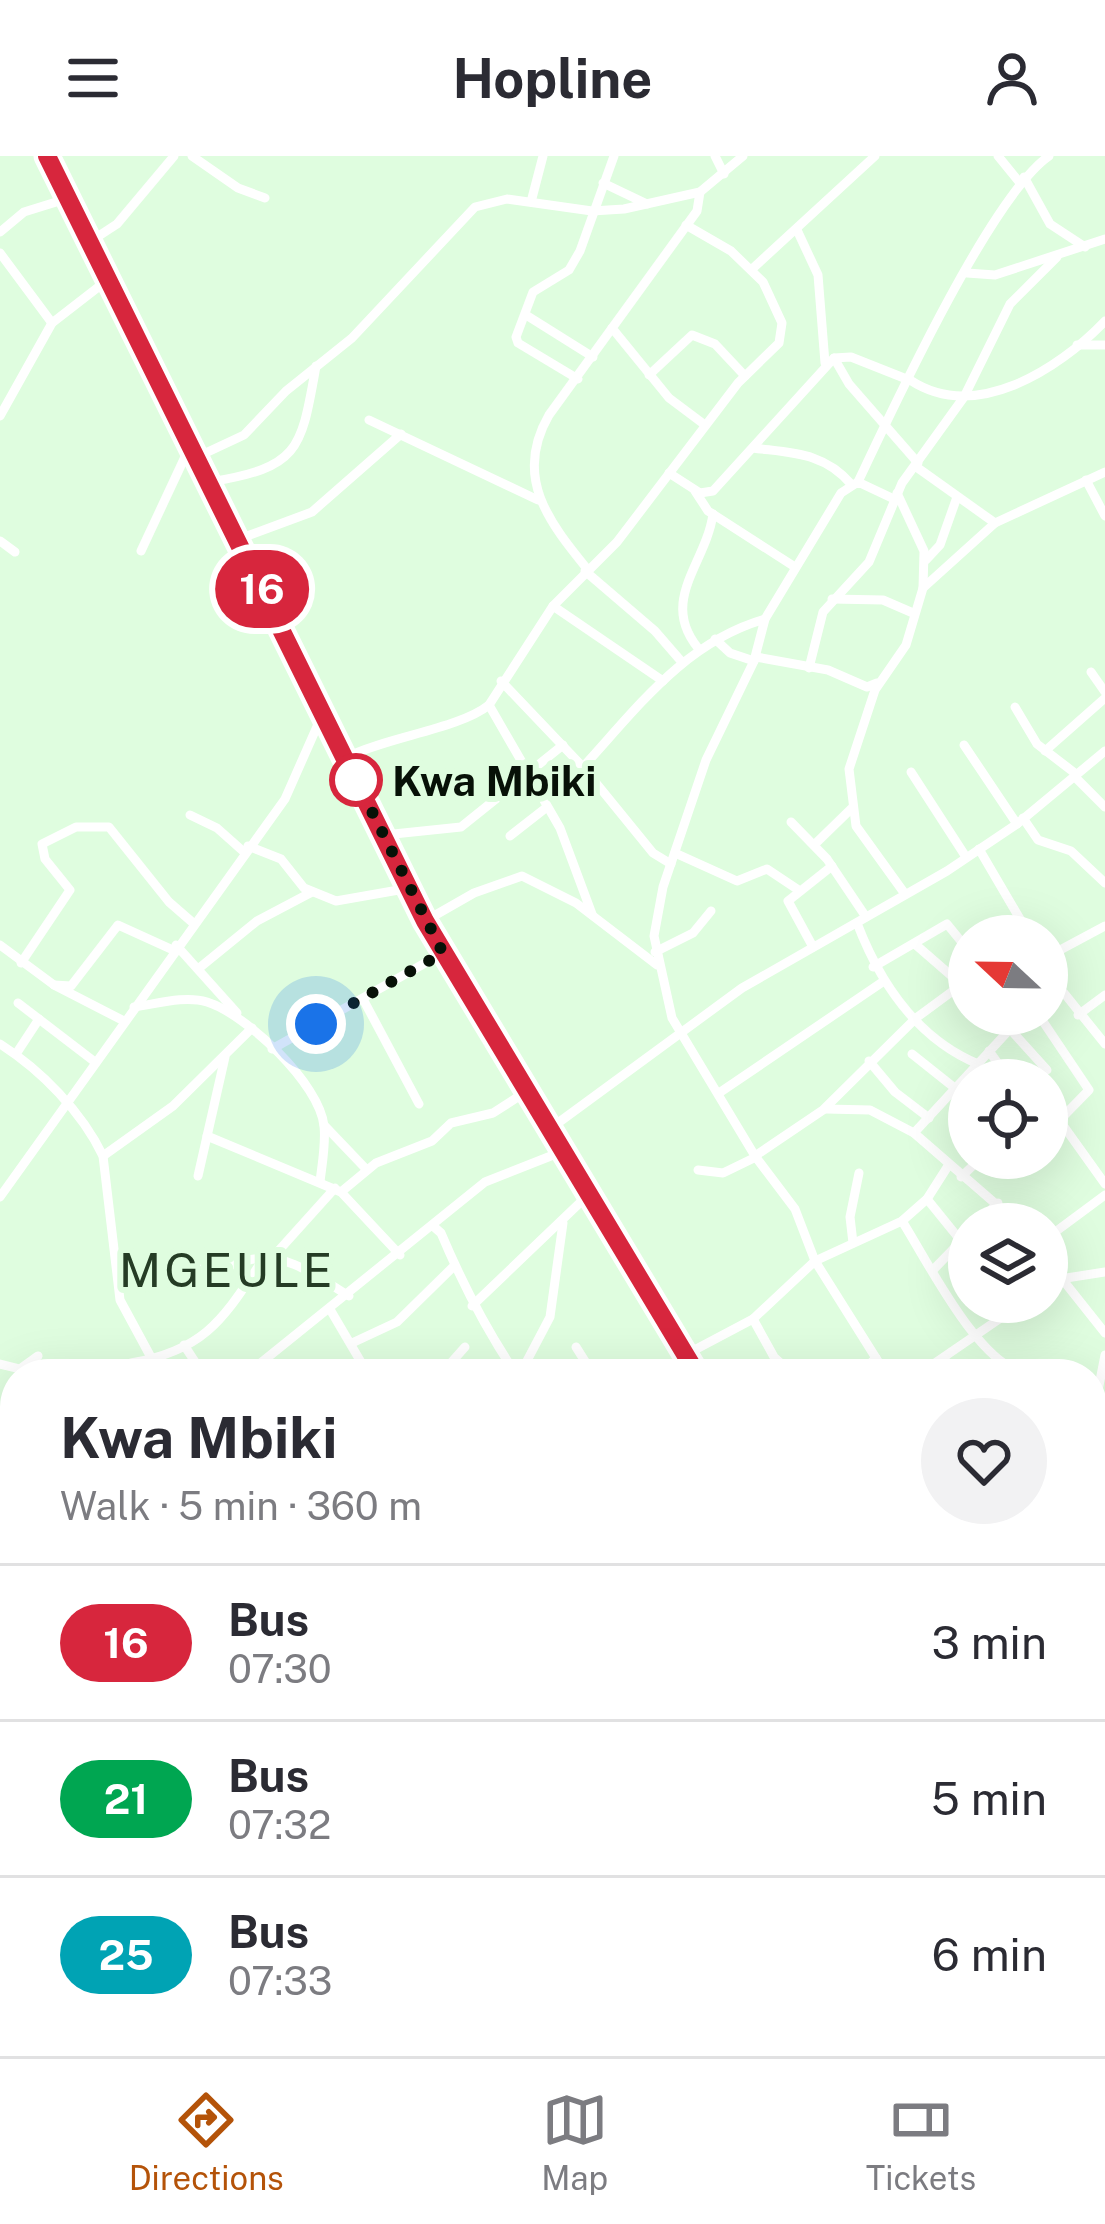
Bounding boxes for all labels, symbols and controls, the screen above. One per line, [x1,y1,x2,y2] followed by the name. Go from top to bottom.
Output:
[60,45,126,111] icon: menu
[979,45,1045,111] icon: person
[453,47,652,110] text: Hopline
[208,550,316,628] line badge: 16
[239,564,285,613] text: 16
[331,755,381,805] marker: Kwa Mbiki
[392,756,597,805] place label: Kwa Mbiki
[948,915,1068,1035] north arrow
[948,915,1068,1323] map controls
[286,994,346,1054] your location
[948,1059,1068,1179] button: locate
[948,1203,1068,1323] button: layers
[119,1241,335,1298] district label: MGEULE
[921,1398,1047,1524] button: heart
[60,1404,338,1471] text: Kwa Mbiki
[60,1483,422,1529] text: Walk · 5 min · 360 m
[228,1593,309,1646] text: Bus
[931,1616,1047,1669] text: 3 min
[103,1618,149,1667] text: 16
[228,1646,332,1692] text: 07:30
[228,1749,309,1802] text: Bus
[931,1772,1047,1825] text: 5 min
[104,1774,148,1823] text: 21
[228,1802,331,1848] text: 07:32
[228,1905,309,1958] text: Bus
[932,1928,1047,1981] text: 6 min
[98,1930,154,1979] text: 25
[228,1958,332,2004] text: 07:33
[129,2087,284,2197] tab: Directions
[541,2087,608,2197] tab: Map
[866,2087,976,2197] tab: Tickets

